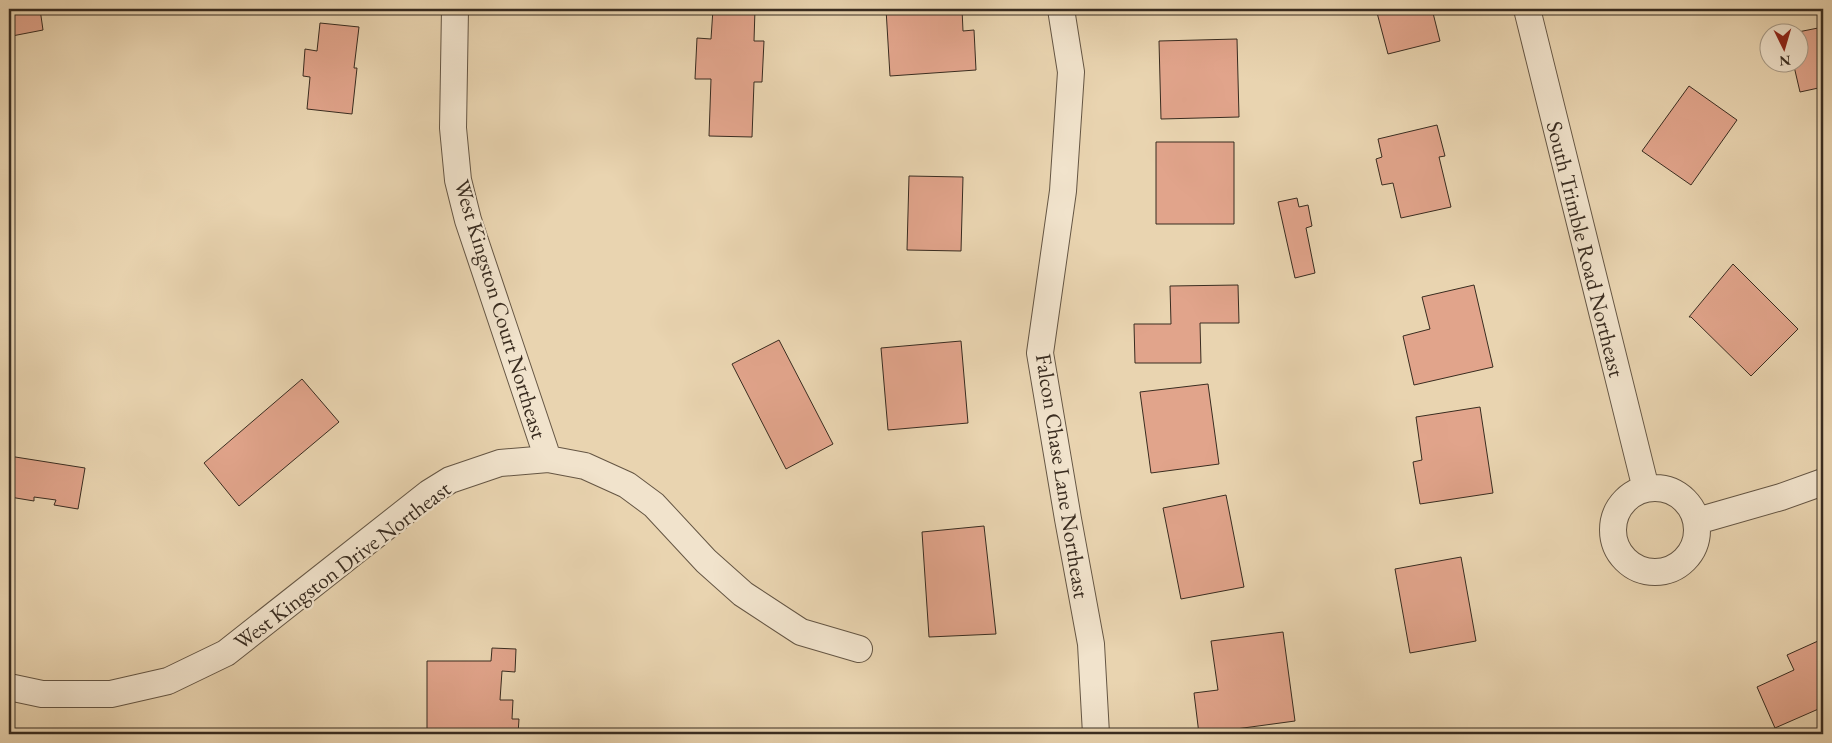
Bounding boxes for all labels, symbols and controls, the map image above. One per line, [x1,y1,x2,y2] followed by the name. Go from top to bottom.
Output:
[1760,22,1810,72] north arrow
[1778,51,1792,70] text: N
[1540,118,1631,380] street label: South Trimble Road Northeast
[447,176,554,442] street label: West Kingston Court Northeast
[1029,352,1096,601] street label: Falcon Chase Lane Northeast
[228,474,457,656] street label: West Kingston Drive Northeast

